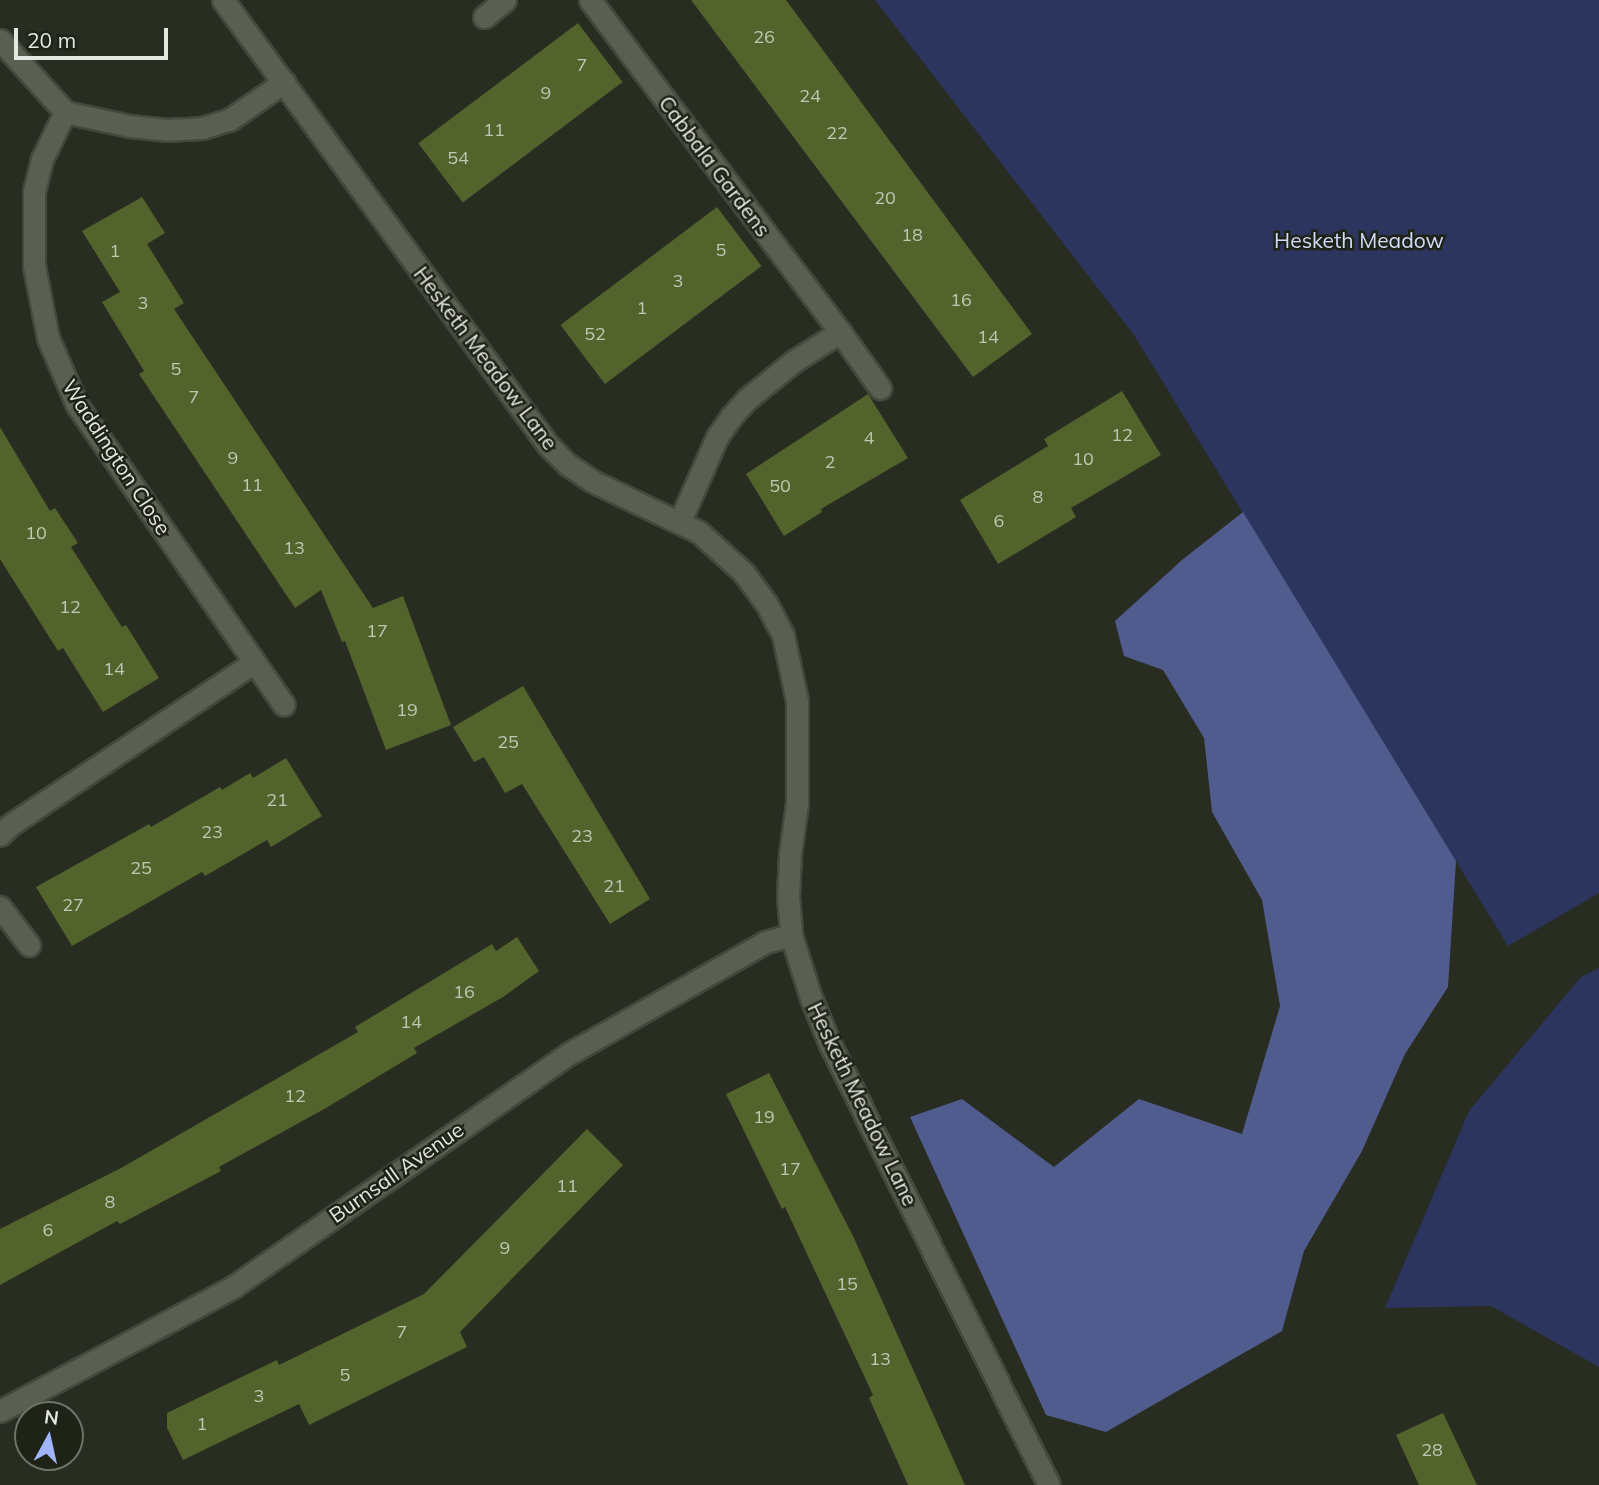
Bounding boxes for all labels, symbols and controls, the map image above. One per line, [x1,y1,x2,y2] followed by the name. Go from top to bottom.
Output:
[18,14,172,58] scale bar
[753,26,775,48] house number: 26
[27,27,76,53] text: 20 m
[577,54,587,76] house number: 7
[541,82,551,104] house number: 9
[799,85,821,107] house number: 24
[654,91,776,241] street label: Cabbala Gardens
[483,119,505,141] house number: 11
[826,122,848,144] house number: 22
[447,147,469,169] house number: 54
[874,187,896,209] house number: 20
[901,224,923,246] house number: 18
[1274,227,1444,253] park label: Hesketh Meadow
[716,239,726,261] house number: 5
[110,240,120,262] house number: 1
[409,261,563,455] street label: Hesketh Meadow Lane
[673,270,683,292] house number: 3
[950,289,972,311] house number: 16
[138,292,148,314] house number: 3
[637,297,647,319] house number: 1
[584,323,606,345] house number: 52
[977,326,999,348] house number: 14
[171,358,181,380] house number: 5
[57,375,177,539] street label: Waddington Close
[189,386,199,408] house number: 7
[1111,424,1133,446] house number: 12
[864,427,874,449] house number: 4
[228,447,238,469] house number: 9
[1072,448,1094,470] house number: 10
[825,451,835,473] house number: 2
[241,474,263,496] house number: 11
[769,475,791,497] house number: 50
[1033,486,1043,508] house number: 8
[994,510,1004,532] house number: 6
[25,522,47,544] house number: 10
[283,537,305,559] house number: 13
[59,596,81,618] house number: 12
[366,620,388,642] house number: 17
[103,658,125,680] house number: 14
[396,699,418,721] house number: 19
[497,731,519,753] house number: 25
[266,789,288,811] house number: 21
[201,821,223,843] house number: 23
[571,825,593,847] house number: 23
[130,857,152,879] house number: 25
[603,875,625,897] house number: 21
[62,894,84,916] house number: 27
[453,981,475,1003] house number: 16
[803,998,923,1210] street label: Hesketh Meadow Lane
[400,1011,422,1033] house number: 14
[284,1085,306,1107] house number: 12
[753,1106,775,1128] house number: 19
[324,1116,468,1228] street label: Burnsall Avenue
[779,1158,801,1180] house number: 17
[556,1175,578,1197] house number: 11
[105,1191,115,1213] house number: 8
[43,1219,53,1241] house number: 6
[500,1237,510,1259] house number: 9
[836,1273,858,1295] house number: 15
[397,1321,407,1343] house number: 7
[869,1348,891,1370] house number: 13
[340,1364,350,1386] house number: 5
[254,1385,264,1407] house number: 3
[14,1401,84,1471] north arrow
[43,1404,60,1430] text: N
[197,1413,207,1435] house number: 1
[1421,1439,1443,1461] house number: 28

